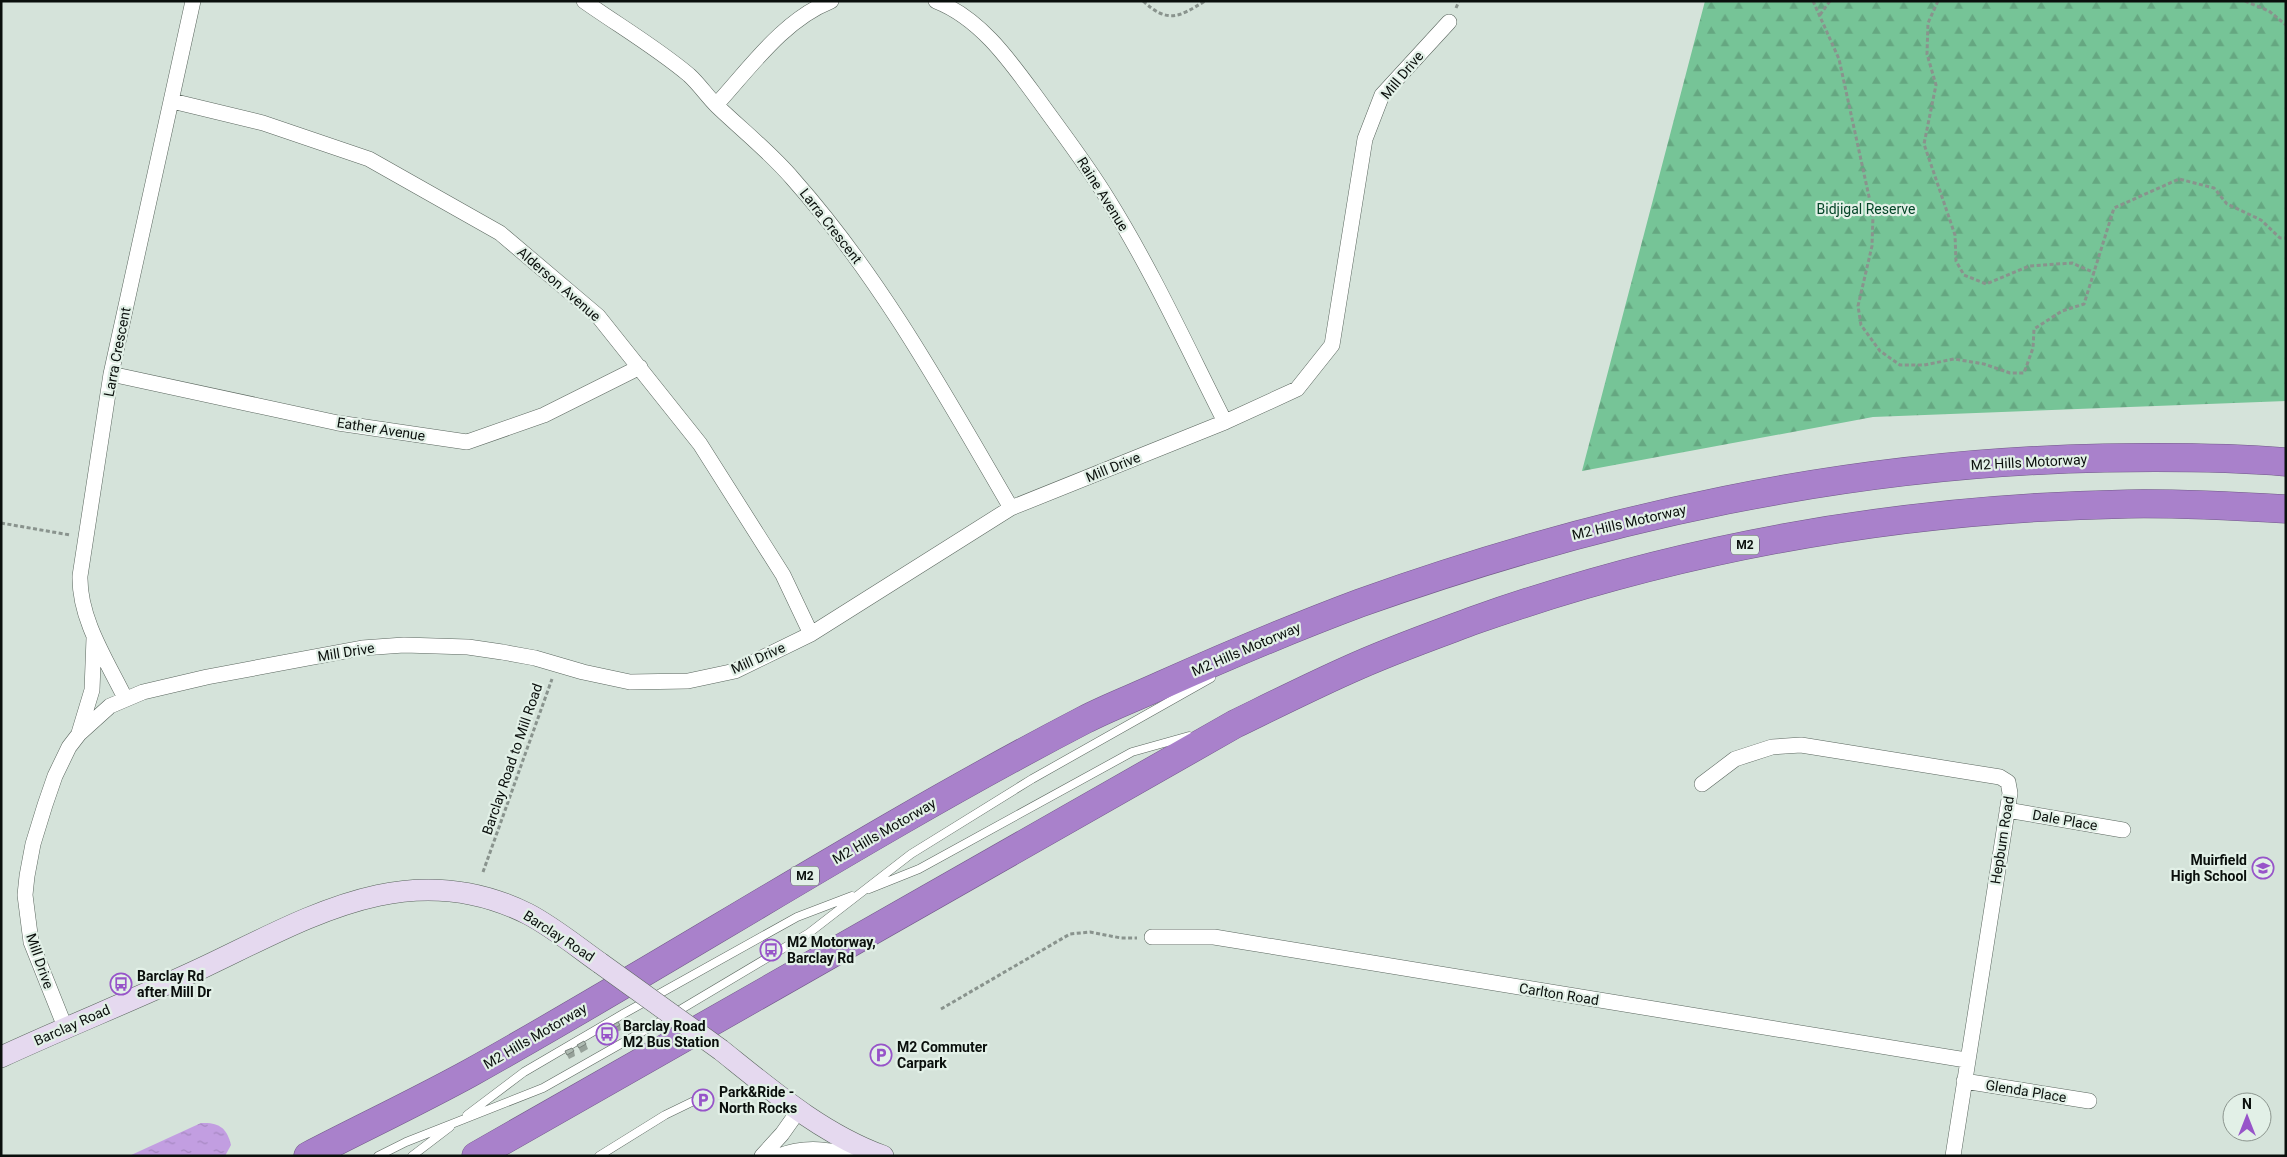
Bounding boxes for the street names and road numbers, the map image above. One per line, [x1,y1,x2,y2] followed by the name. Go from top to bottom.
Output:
[1377,48,1427,102] street label: Mill Drive
[1074,154,1132,234] street label: Raine Avenue
[797,185,866,267] street label: Larra Crescent
[514,244,604,324] street label: Alderson Avenue
[100,305,134,398] street label: Larra Crescent
[336,414,426,444] street label: Eather Avenue
[1083,449,1143,485] street label: Mill Drive
[1970,451,2088,473] street label: M2 Hills Motorway
[1570,501,1688,543] street label: M2 Hills Motorway
[1731,536,1759,554] road number: M2
[1189,619,1303,679] street label: M2 Hills Motorway
[729,639,787,677] street label: Mill Drive
[316,640,376,664] street label: Mill Drive
[479,681,545,837] street label: Barclay Road to Mill Road
[829,795,939,867] street label: M2 Hills Motorway
[1987,795,2017,885] street label: Hepburn Road
[2031,806,2099,834] street label: Dale Place
[791,866,819,886] road number: M2
[520,907,598,965] street label: Barclay Road
[23,931,57,991] street label: Mill Drive
[1518,980,1600,1008] street label: Carlton Road
[480,1000,590,1072] street label: M2 Hills Motorway
[32,1001,112,1049] street label: Barclay Road
[1984,1077,2068,1105] street label: Glenda Place

